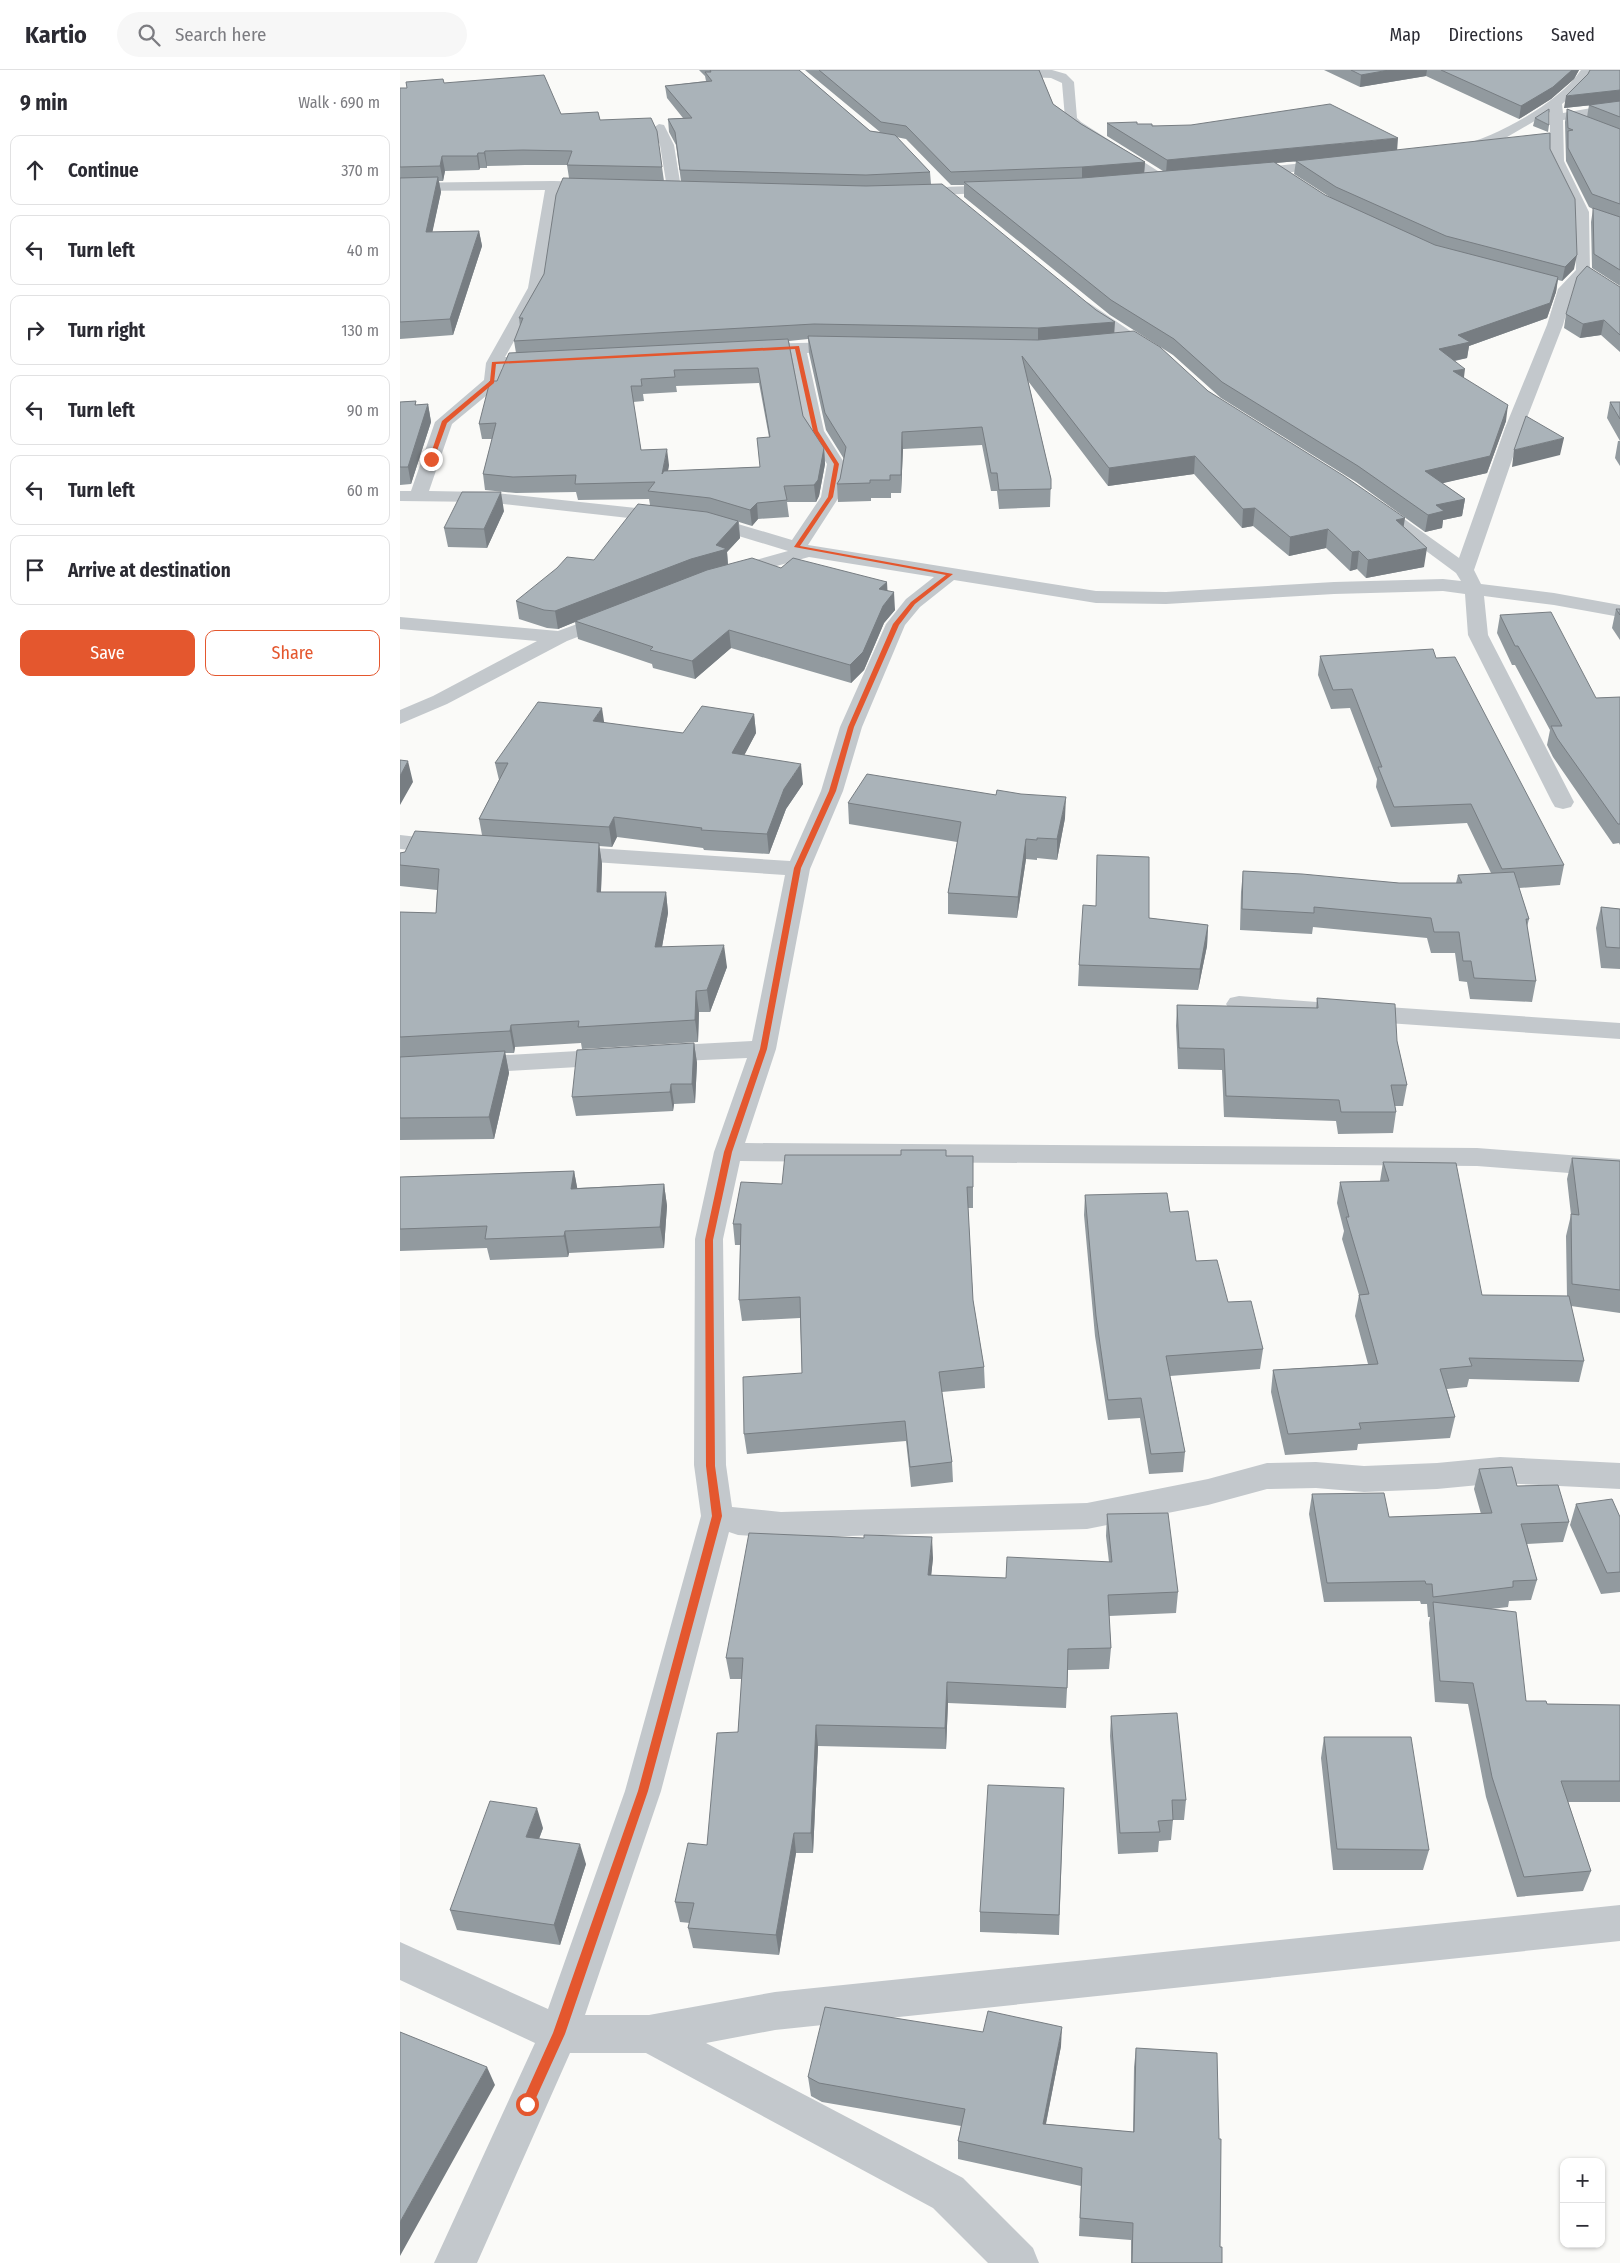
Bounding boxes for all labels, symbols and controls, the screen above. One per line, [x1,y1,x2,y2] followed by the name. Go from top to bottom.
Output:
[117,12,467,57] search box
[25,21,87,49] text: Kartio
[135,21,163,49] icon: search
[175,23,266,46] text: Search here
[1389,24,1421,46] text: Map
[1449,24,1523,46] text: Directions
[1551,24,1595,46] text: Saved
[20,90,68,116] text: 9 min
[298,93,380,112] text: Walk · 690 m
[21,156,49,184] icon: ahead
[68,159,139,182] text: Continue
[341,161,379,180] text: 370 m
[21,236,49,264] icon: left
[68,239,135,262] text: Turn left
[347,241,379,260] text: 40 m
[21,316,49,344] icon: right
[68,319,145,342] text: Turn right
[341,321,379,340] text: 130 m
[21,396,49,424] icon: left
[68,399,135,422] text: Turn left
[347,401,379,420] text: 90 m
[420,448,443,471] route end
[21,476,49,504] icon: left
[68,479,135,502] text: Turn left
[347,481,379,500] text: 60 m
[21,556,49,584] icon: arrive
[68,559,231,582] text: Arrive at destination
[20,630,195,676] button: Save
[205,630,380,676] button: Share
[516,2093,539,2116] route start
[1560,2158,1605,2248] map controls
[1560,2158,1605,2203] button: +
[1560,2203,1605,2248] button: −

